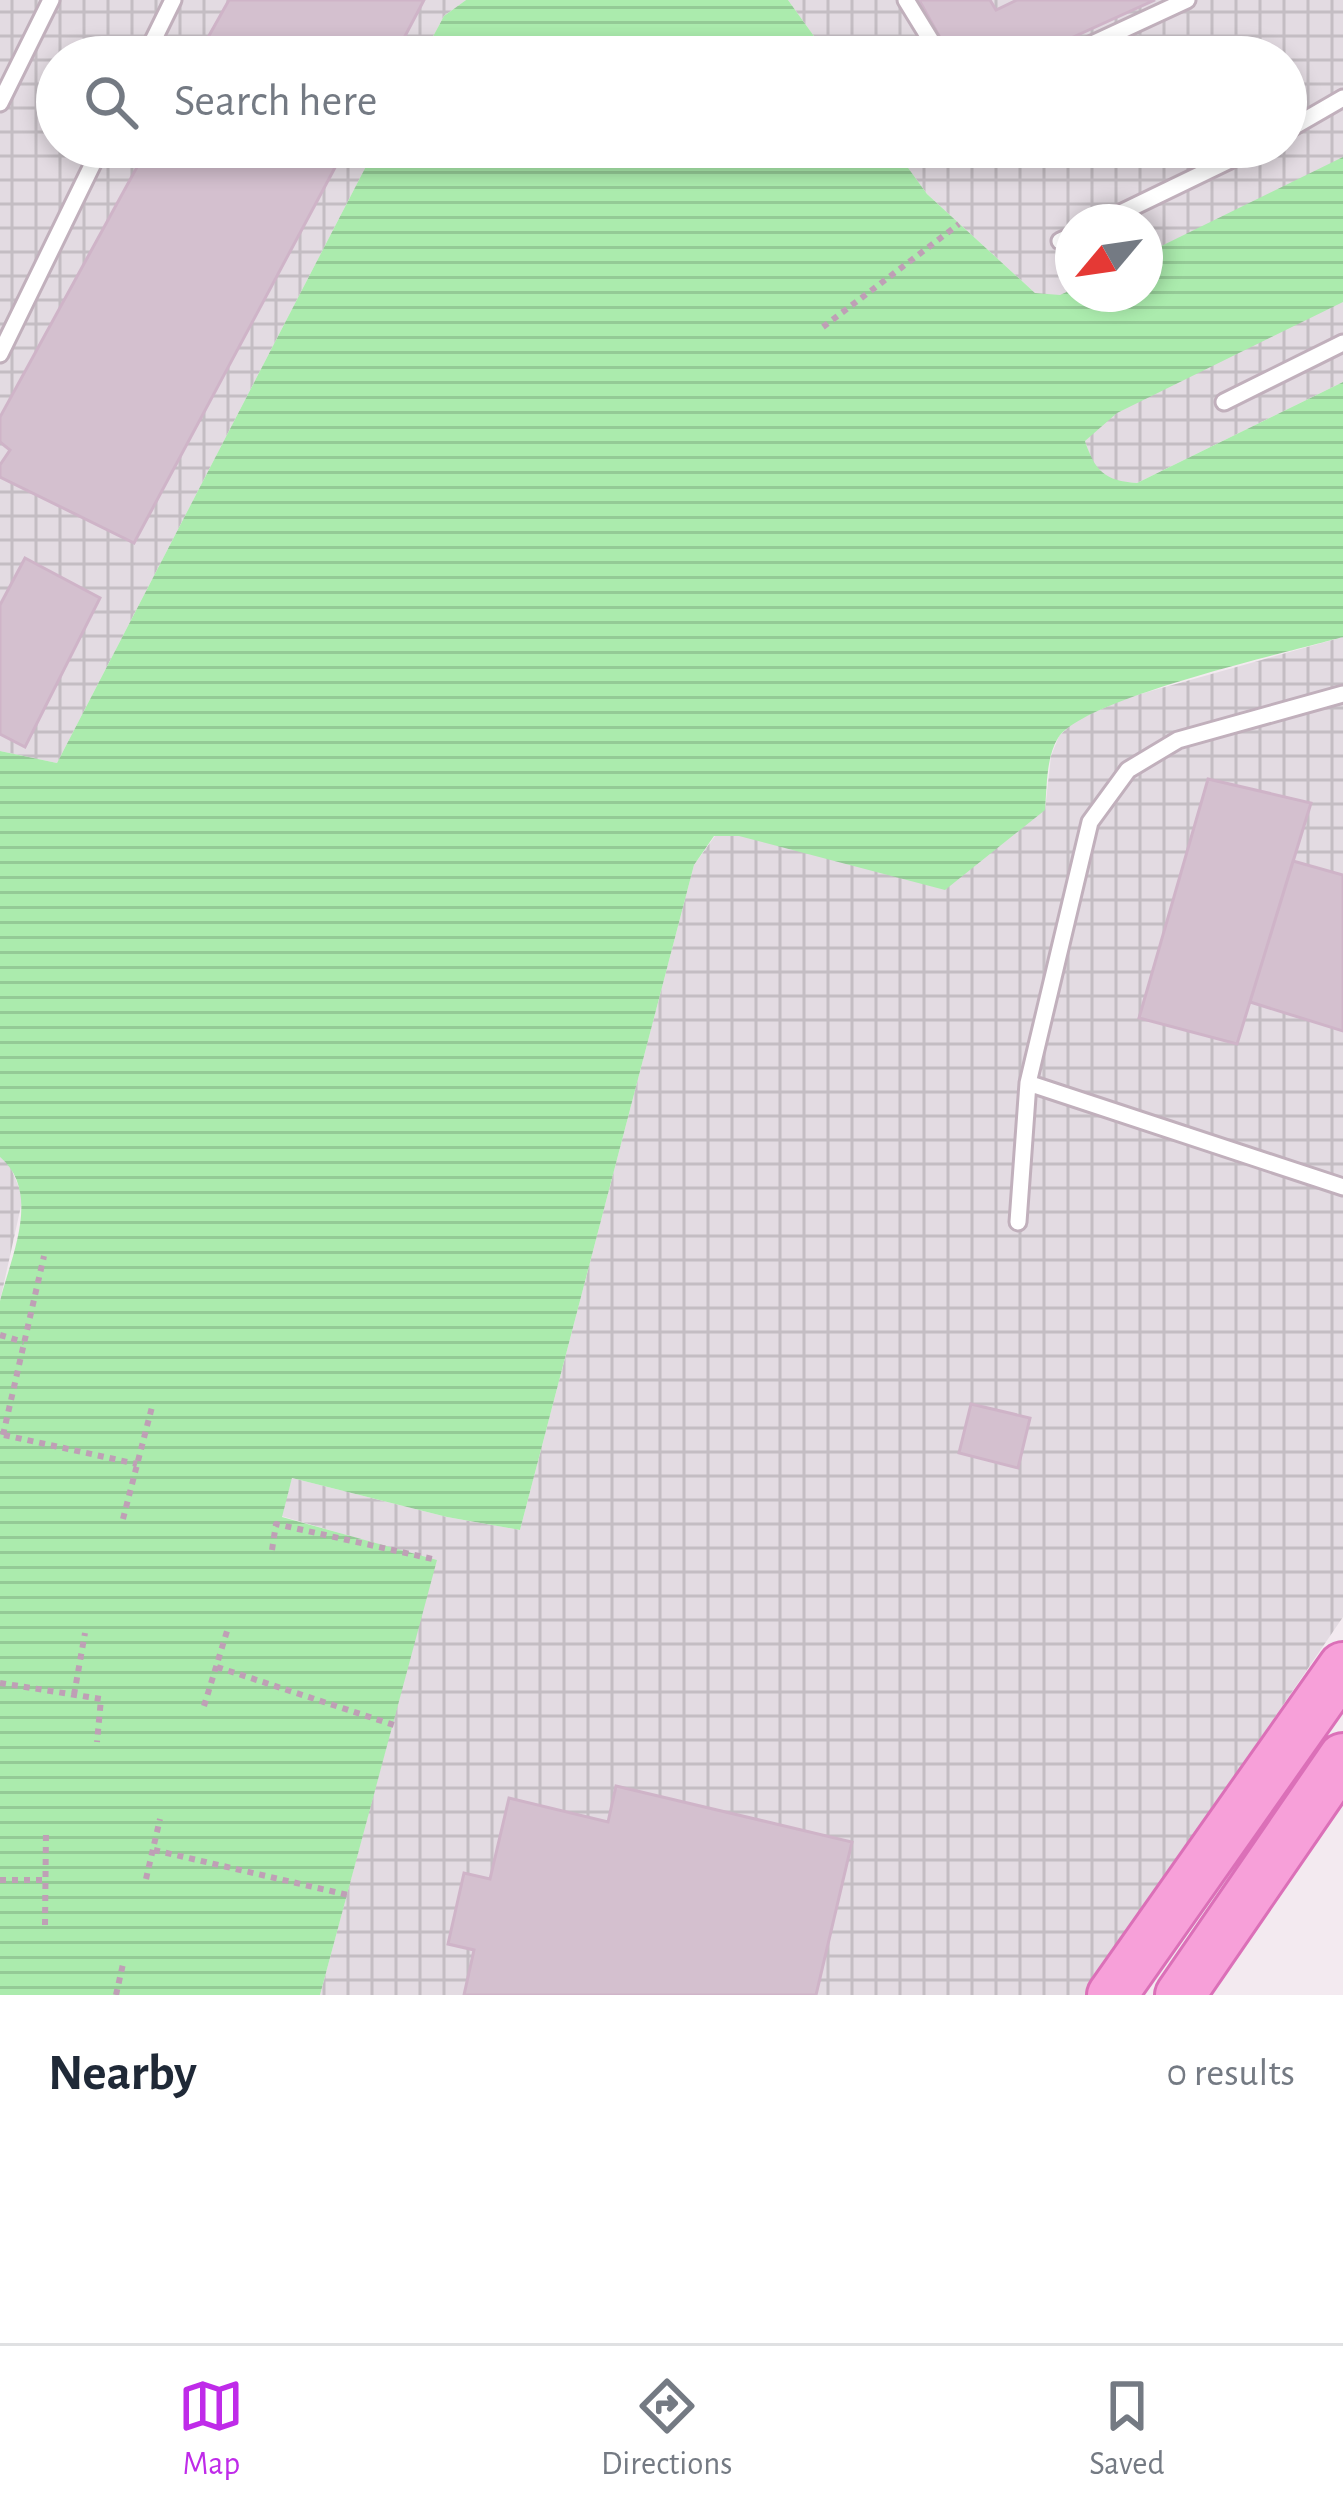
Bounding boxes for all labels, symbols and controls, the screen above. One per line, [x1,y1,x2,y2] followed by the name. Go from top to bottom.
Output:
[36,36,1307,168] search box
[78,69,144,135] icon: search
[174,79,377,124] text: Search here
[1055,204,1163,312] north arrow
[48,2048,197,2099] text: Nearby
[1167,2054,1295,2093] text: 0 results
[178,2373,244,2485] tab: Map
[601,2373,732,2485] tab: Directions
[1089,2373,1165,2485] tab: Saved

